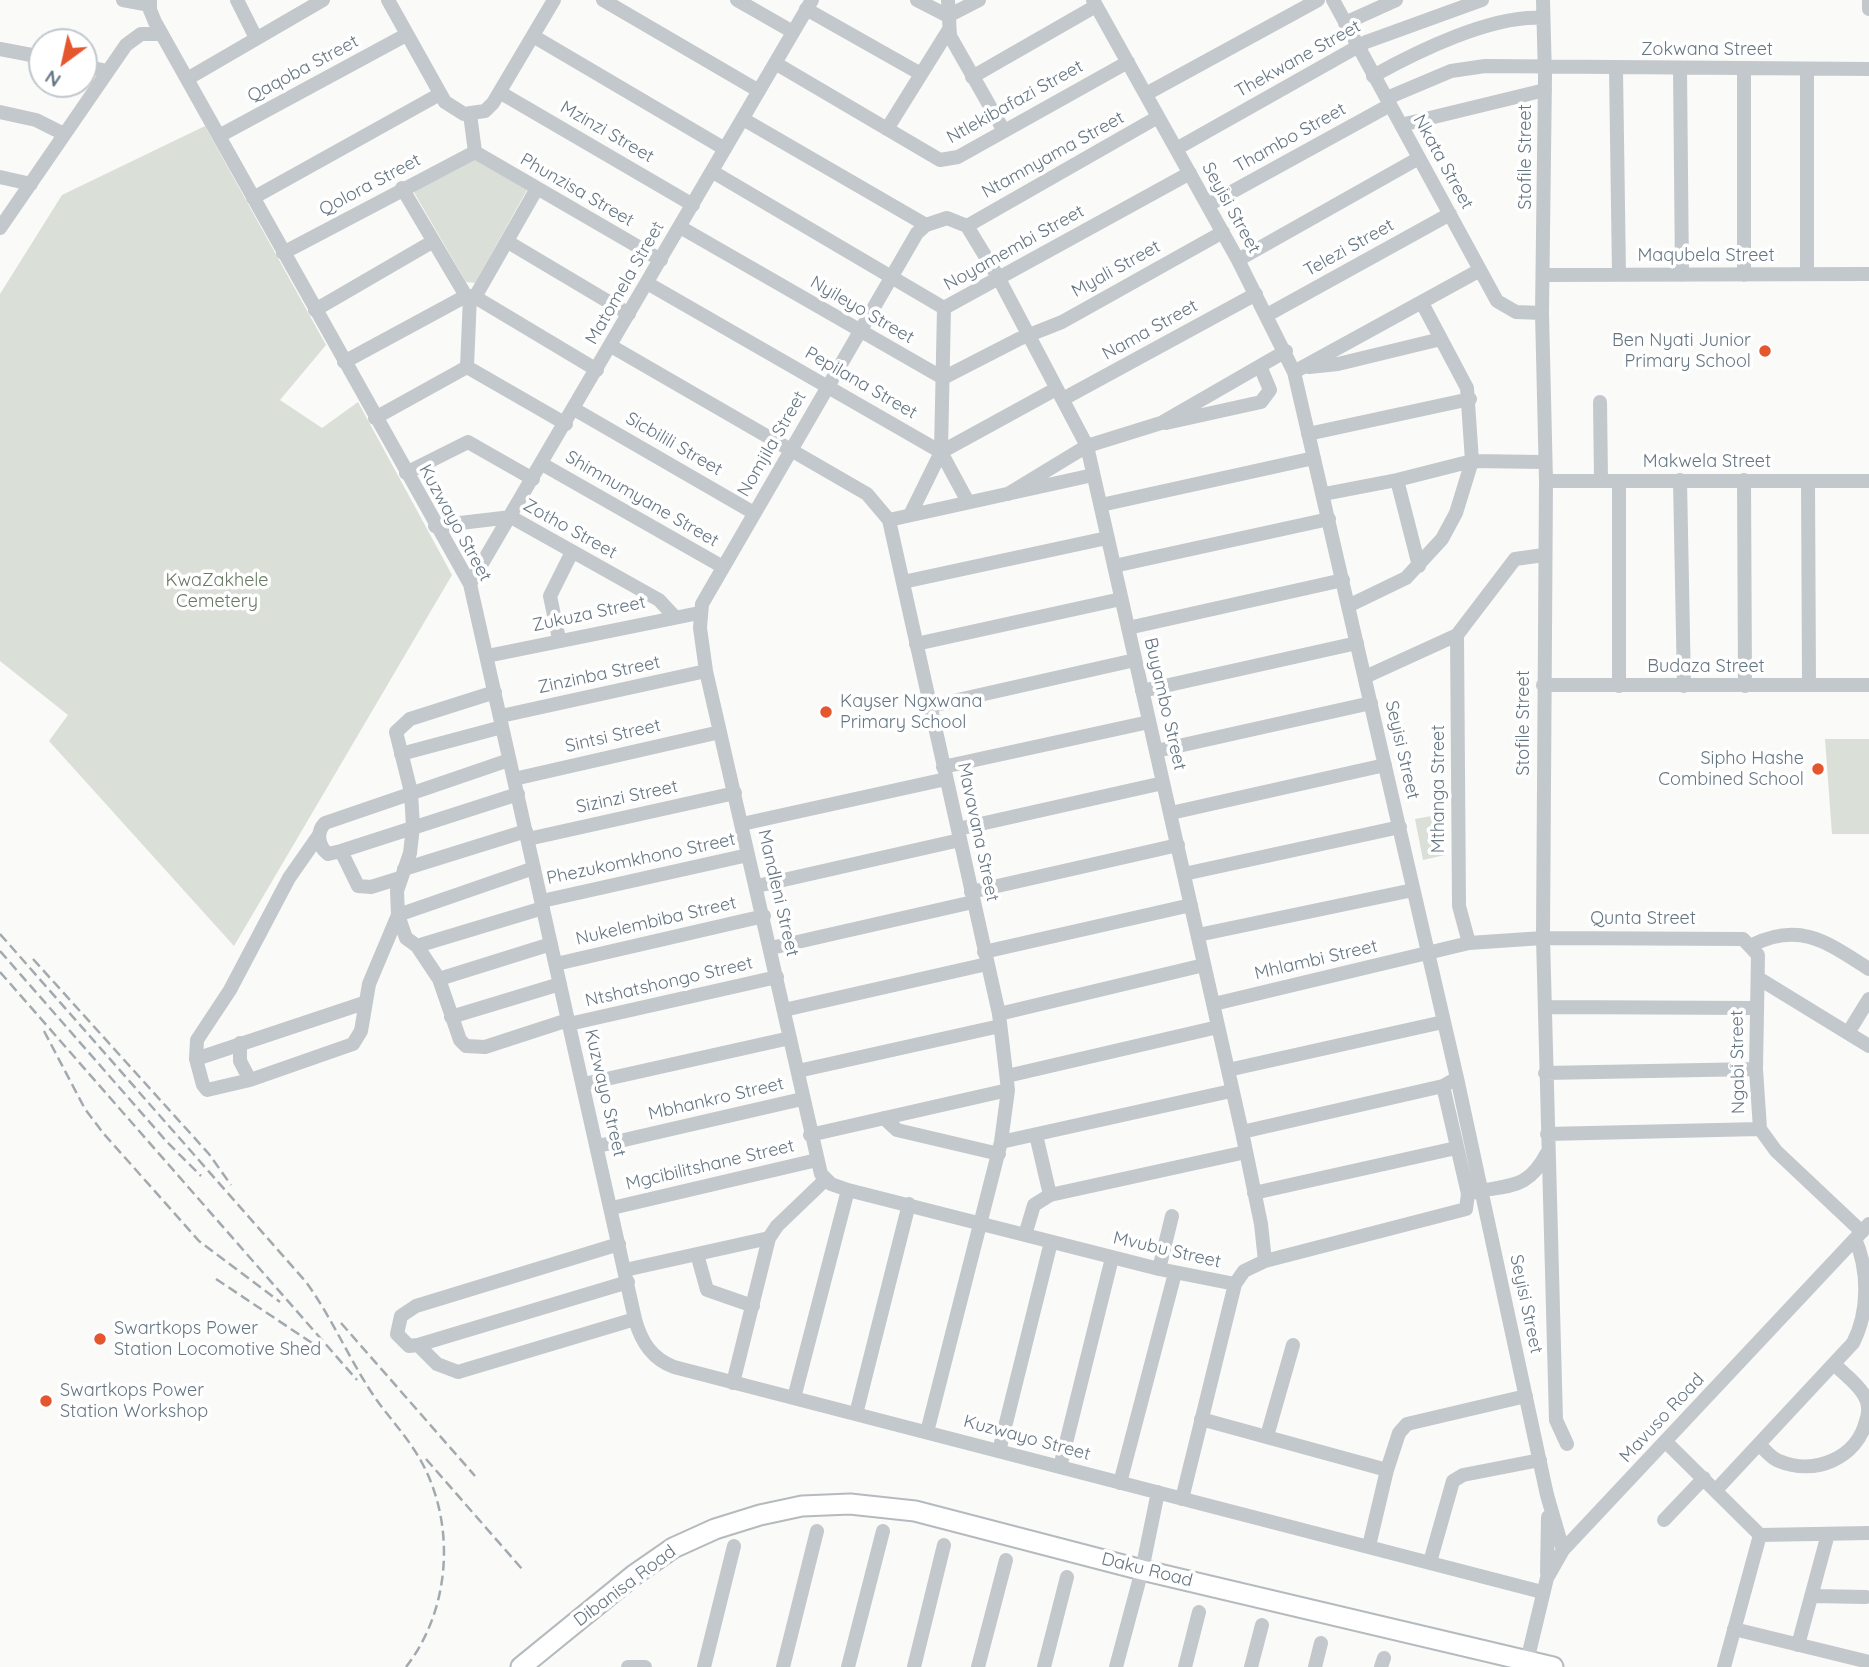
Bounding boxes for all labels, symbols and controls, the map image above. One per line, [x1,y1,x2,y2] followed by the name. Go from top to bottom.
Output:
[1231,16,1365,102] street label: Thekwane Street
[28,28,98,98] north arrow
[244,31,362,107] street label: Qaqoba Street
[1641,39,1773,61] street label: Zokwana Street
[943,56,1087,148] street label: Ntlekibafazi Street
[40,65,65,93] text: N
[556,97,658,167] street label: Mzinzi Street
[1230,98,1350,178] street label: Thambo Street
[1515,104,1537,210] street label: Stofile Street
[978,107,1128,203] street label: Ntamnyama Street
[1408,111,1478,213] street label: Nkata Street
[316,149,424,221] street label: Qolora Street
[516,149,638,231] street label: Phunzisa Street
[1197,159,1265,257] street label: Seyisi Street
[940,201,1088,295] street label: Noyamembi Street
[1300,214,1398,282] street label: Telezi Street
[581,218,669,348] street label: Matomela Street
[1068,236,1164,302] street label: Myali Street
[1637,245,1775,267] street label: Maqubela Street
[806,272,918,348] street label: Nyileyo Street
[1099,295,1201,365] street label: Nama Street
[1612,330,1751,372] place label: Ben Nyati Junior Primary School
[801,342,921,424] street label: Pepilana Street
[1757,343,1773,359] marker: Ben Nyati Junior Primary School
[733,387,811,501] street label: Nomjila Street
[622,408,726,480] street label: Sicbilili Street
[562,446,722,552] street label: Shimnumyane Street
[1643,451,1771,473] street label: Makwela Street
[414,461,496,585] street label: Kuzwayo Street
[519,494,621,564] street label: Zotho Street
[166,570,268,612] park label: KwaZakhele Cemetery
[530,591,648,637] street label: Zukuza Street
[1139,636,1191,772] street label: Buyambo Street
[536,651,662,699] street label: Zinzinba Street
[1647,656,1765,678] street label: Budaza Street
[1513,670,1535,776] street label: Stofile Street
[840,691,982,734] place label: Kayser Ngxwana Primary School
[1380,699,1424,801] street label: Seyisi Street
[818,704,834,720] marker: Kayser Ngxwana Primary School
[563,715,663,757] street label: Sintsi Street
[1428,725,1450,853] street label: Mthanga Street
[1658,748,1804,790] place label: Sipho Hashe Combined School
[953,761,1003,903] street label: Mavavana Street
[1810,761,1826,777] marker: Sipho Hashe Combined School
[574,776,680,818] street label: Sizinzi Street
[753,827,803,959] street label: Mandleni Street
[545,828,737,890] street label: Phezukomkhono Street
[574,892,738,950] street label: Nukelembiba Street
[1590,908,1696,930] street label: Qunta Street
[1252,935,1380,985] street label: Mhlambi Street
[583,952,755,1012] street label: Ntshatshongo Street
[1726,1010,1750,1114] street label: Ngabi Street
[580,1027,630,1159] street label: Kuzwayo Street
[646,1073,786,1125] street label: Mbhankro Street
[624,1135,796,1195] street label: Mgcibilitshane Street
[1111,1227,1223,1273] street label: Mvubu Street
[1505,1253,1547,1355] street label: Seyisi Street
[114,1318,321,1360] place label: Swartkops Power Station Locomotive Shed
[92,1331,108,1347] marker: Swartkops Power Station Locomotive Shed
[1615,1369,1709,1467] street label: Mavuso Road
[60,1380,208,1422] place label: Swartkops Power Station Workshop
[38,1393,54,1409] marker: Swartkops Power Station Workshop
[961,1411,1093,1465] street label: Kuzwayo Street
[570,1541,680,1631] street label: Dibanisa Road
[1099,1548,1195,1592] street label: Daku Road

